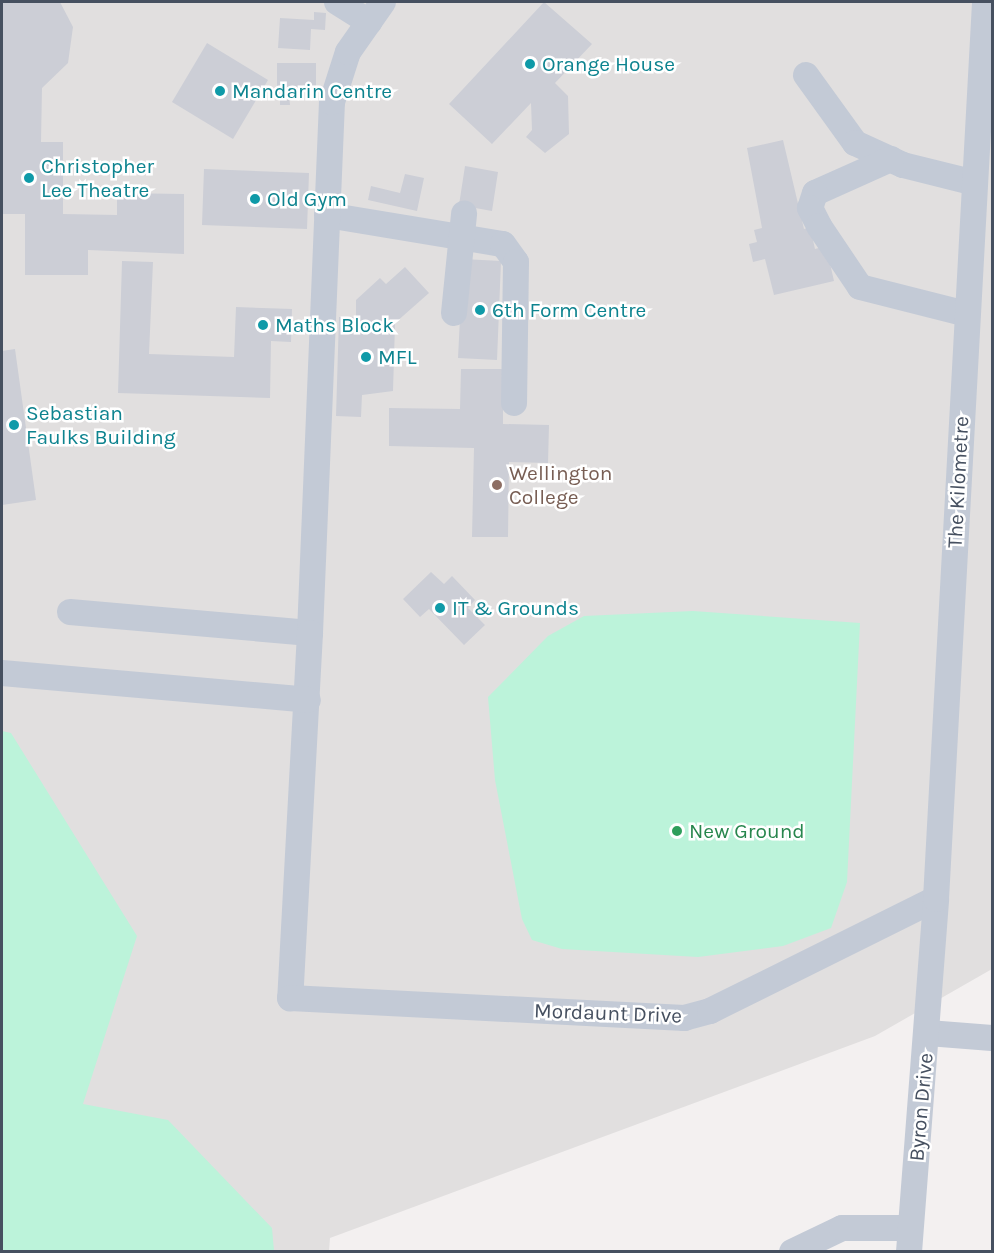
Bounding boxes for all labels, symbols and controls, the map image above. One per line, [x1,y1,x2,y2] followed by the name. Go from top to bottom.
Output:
[542,51,675,77] place label: Orange House
[523,57,537,71] marker: Orange House
[232,78,392,104] place label: Mandarin Centre
[213,84,227,98] marker: Mandarin Centre
[41,153,154,203] place label: Christopher Lee Theatre
[22,171,36,185] marker: Christopher Lee Theatre
[267,186,347,212] place label: Old Gym
[248,192,262,206] marker: Old Gym
[492,297,646,323] place label: 6th Form Centre
[473,303,487,317] marker: 6th Form Centre
[275,312,394,338] place label: Maths Block
[256,318,270,332] marker: Maths Block
[378,344,417,370] place label: MFL
[359,350,373,364] marker: MFL
[26,400,176,450] place label: Sebastian Faulks Building
[942,415,974,549] street label: The Kilometre
[7,418,21,432] marker: Sebastian Faulks Building
[509,460,612,510] place label: Wellington College
[490,478,504,492] marker: Wellington College
[452,595,579,621] place label: IT & Grounds
[433,601,447,615] marker: IT & Grounds
[689,818,805,844] place label: New Ground
[670,824,684,838] marker: New Ground
[534,998,682,1028] street label: Mordaunt Drive
[904,1052,938,1162] street label: Byron Drive

